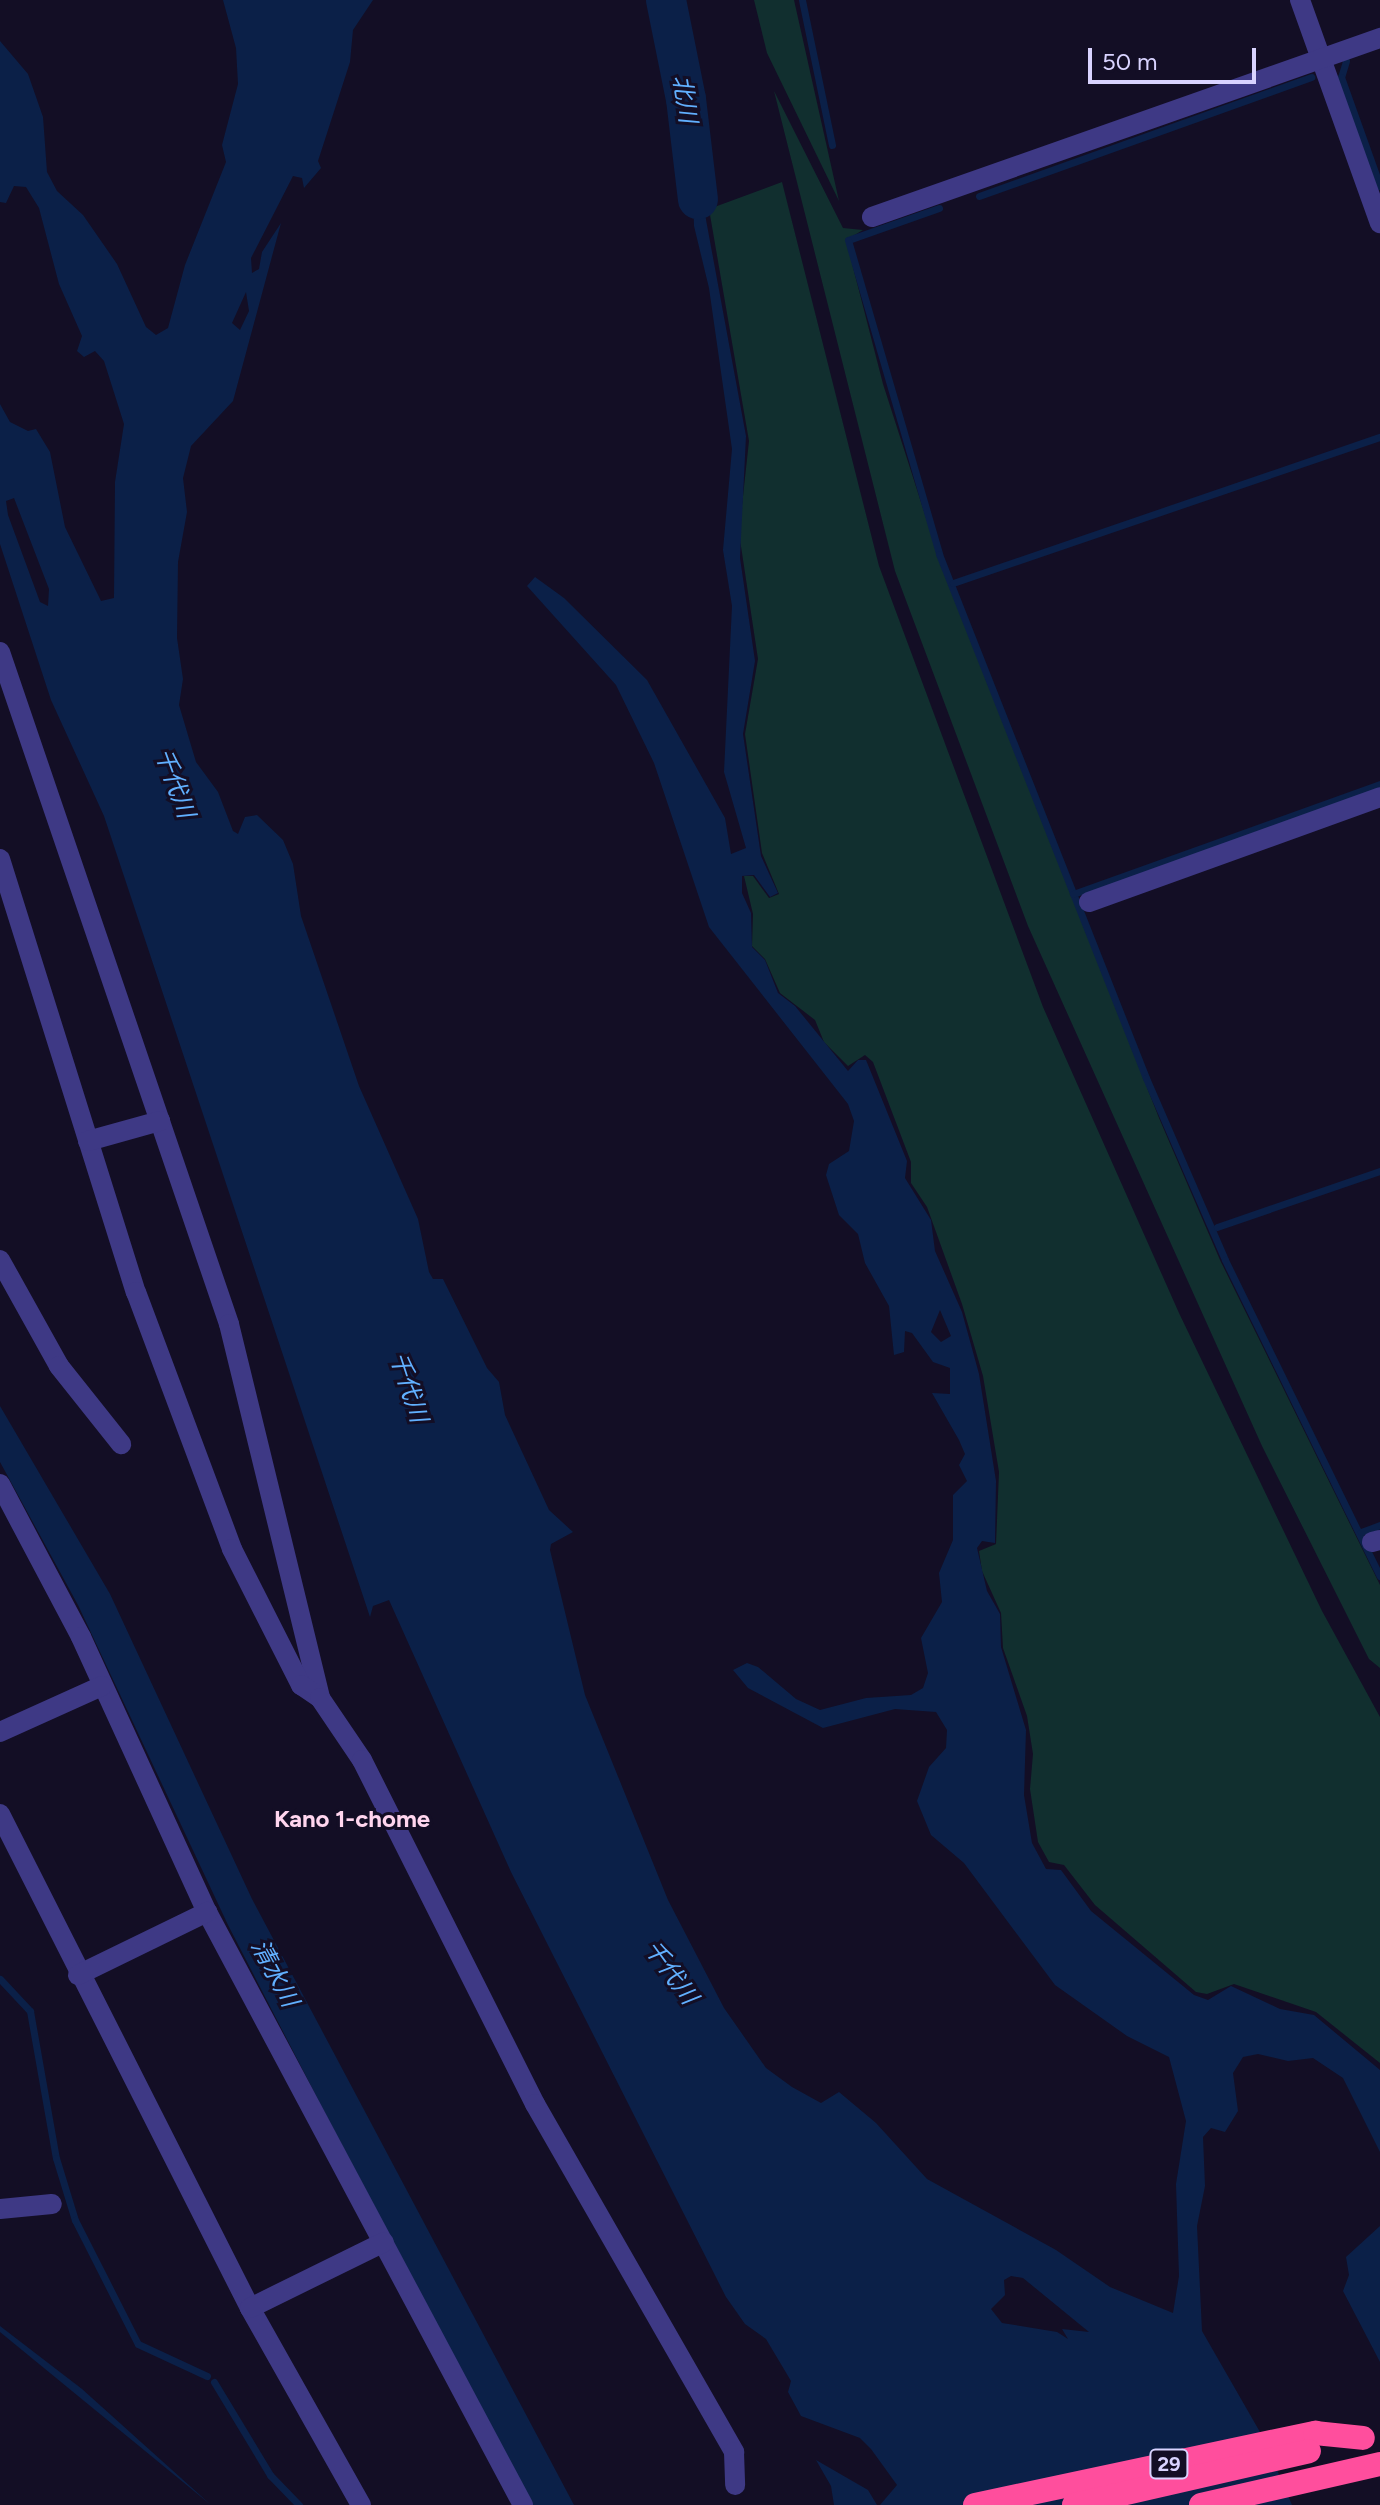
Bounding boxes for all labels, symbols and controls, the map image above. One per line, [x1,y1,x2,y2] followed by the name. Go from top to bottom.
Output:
[1092,32,1260,82] scale bar
[1102,47,1158,76] text: 50 m
[667,73,703,125] water label: 北川
[149,744,201,822] water label: 千代川
[384,1348,434,1426] water label: 千代川
[274,1805,430,1833] district label: Kano 1-chome
[245,1934,305,2012] water label: 清水川
[638,1934,704,2010] water label: 千代川
[1149,2448,1189,2480] road number: 29

